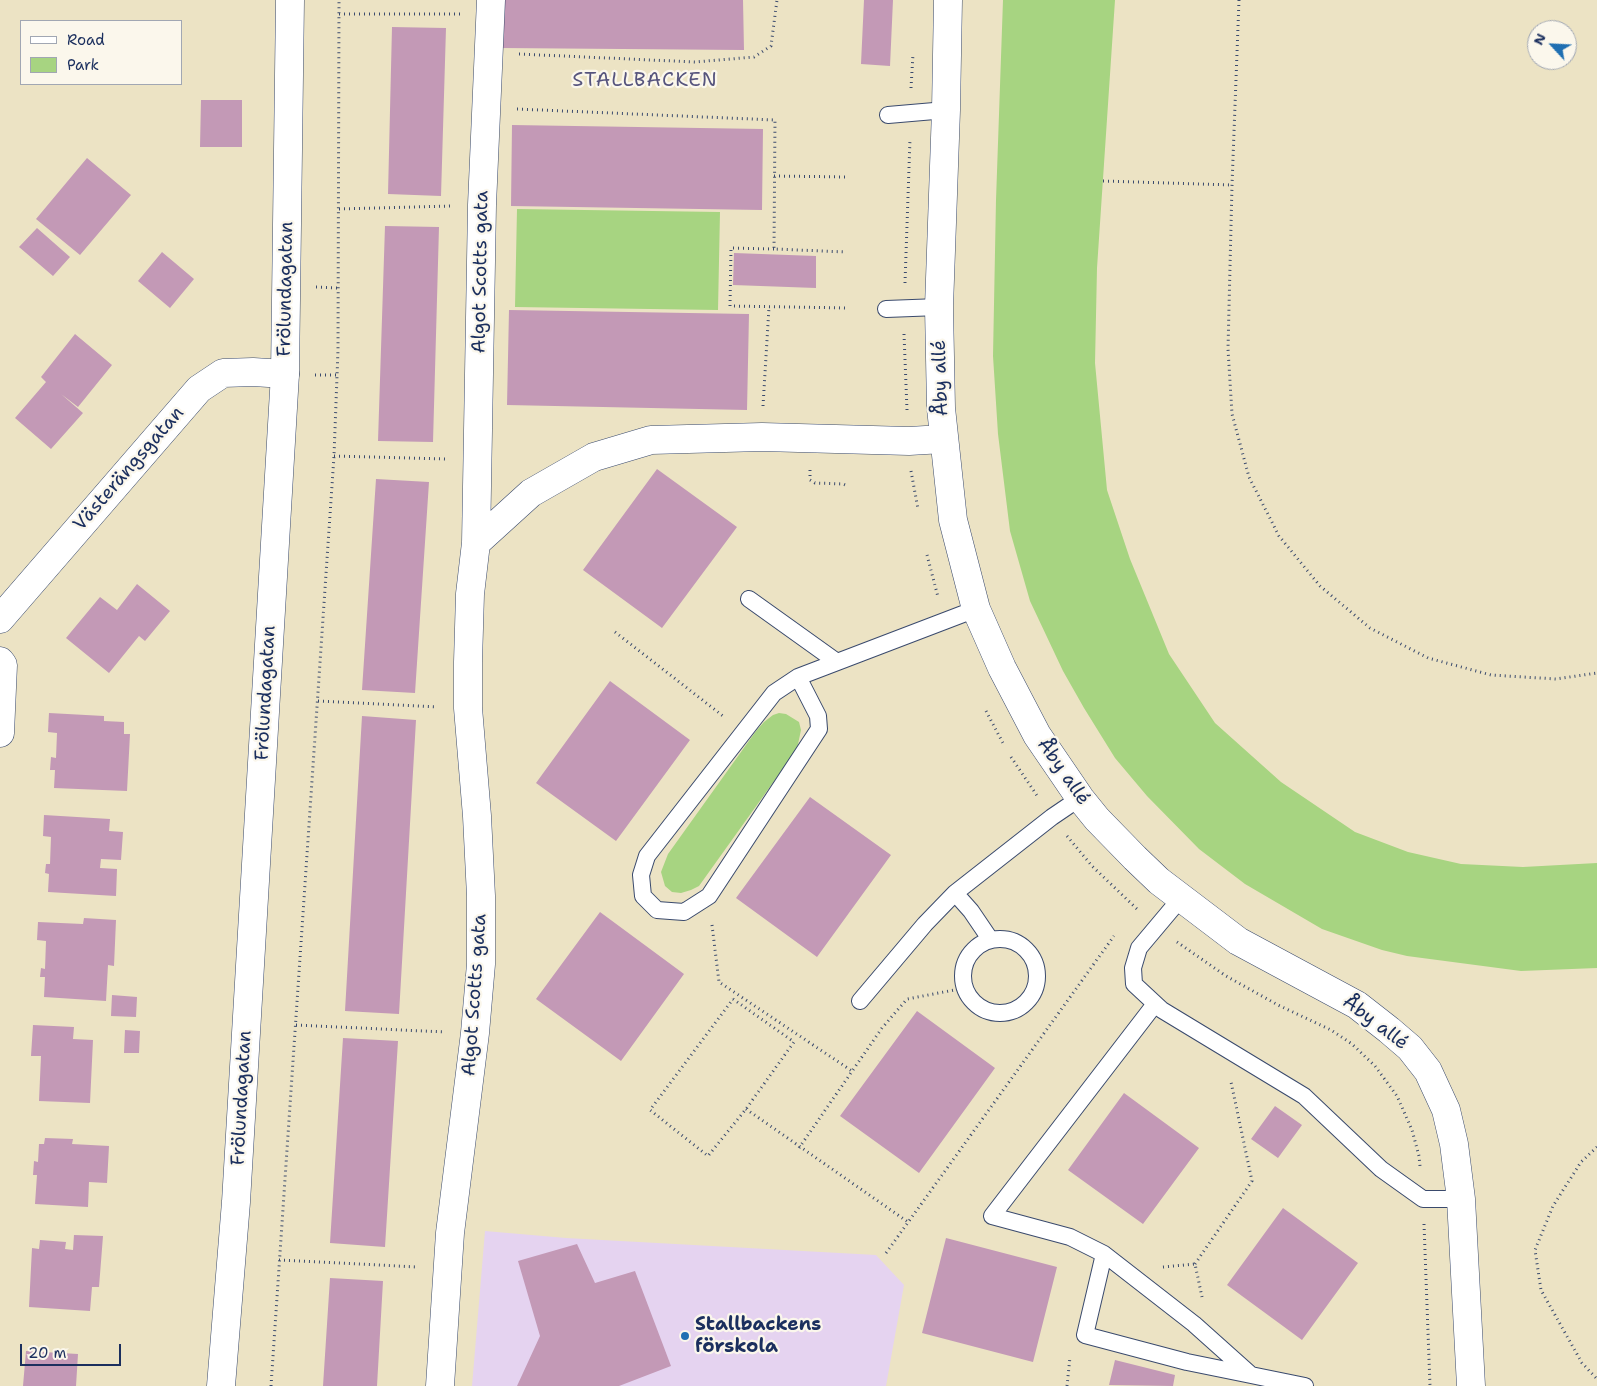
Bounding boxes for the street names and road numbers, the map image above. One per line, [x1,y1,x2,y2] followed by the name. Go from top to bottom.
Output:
[468,191,494,353] street label: Algot Scotts gata
[273,221,299,357] street label: Frölundagatan
[928,340,954,416] street label: Åby allé
[69,402,189,536] street label: Västerängsgatan
[251,625,281,761] street label: Frölundagatan
[1032,734,1094,810] street label: Åby allé
[458,913,492,1077] street label: Algot Scotts gata
[1338,991,1412,1055] street label: Åby allé
[227,1030,257,1166] street label: Frölundagatan

